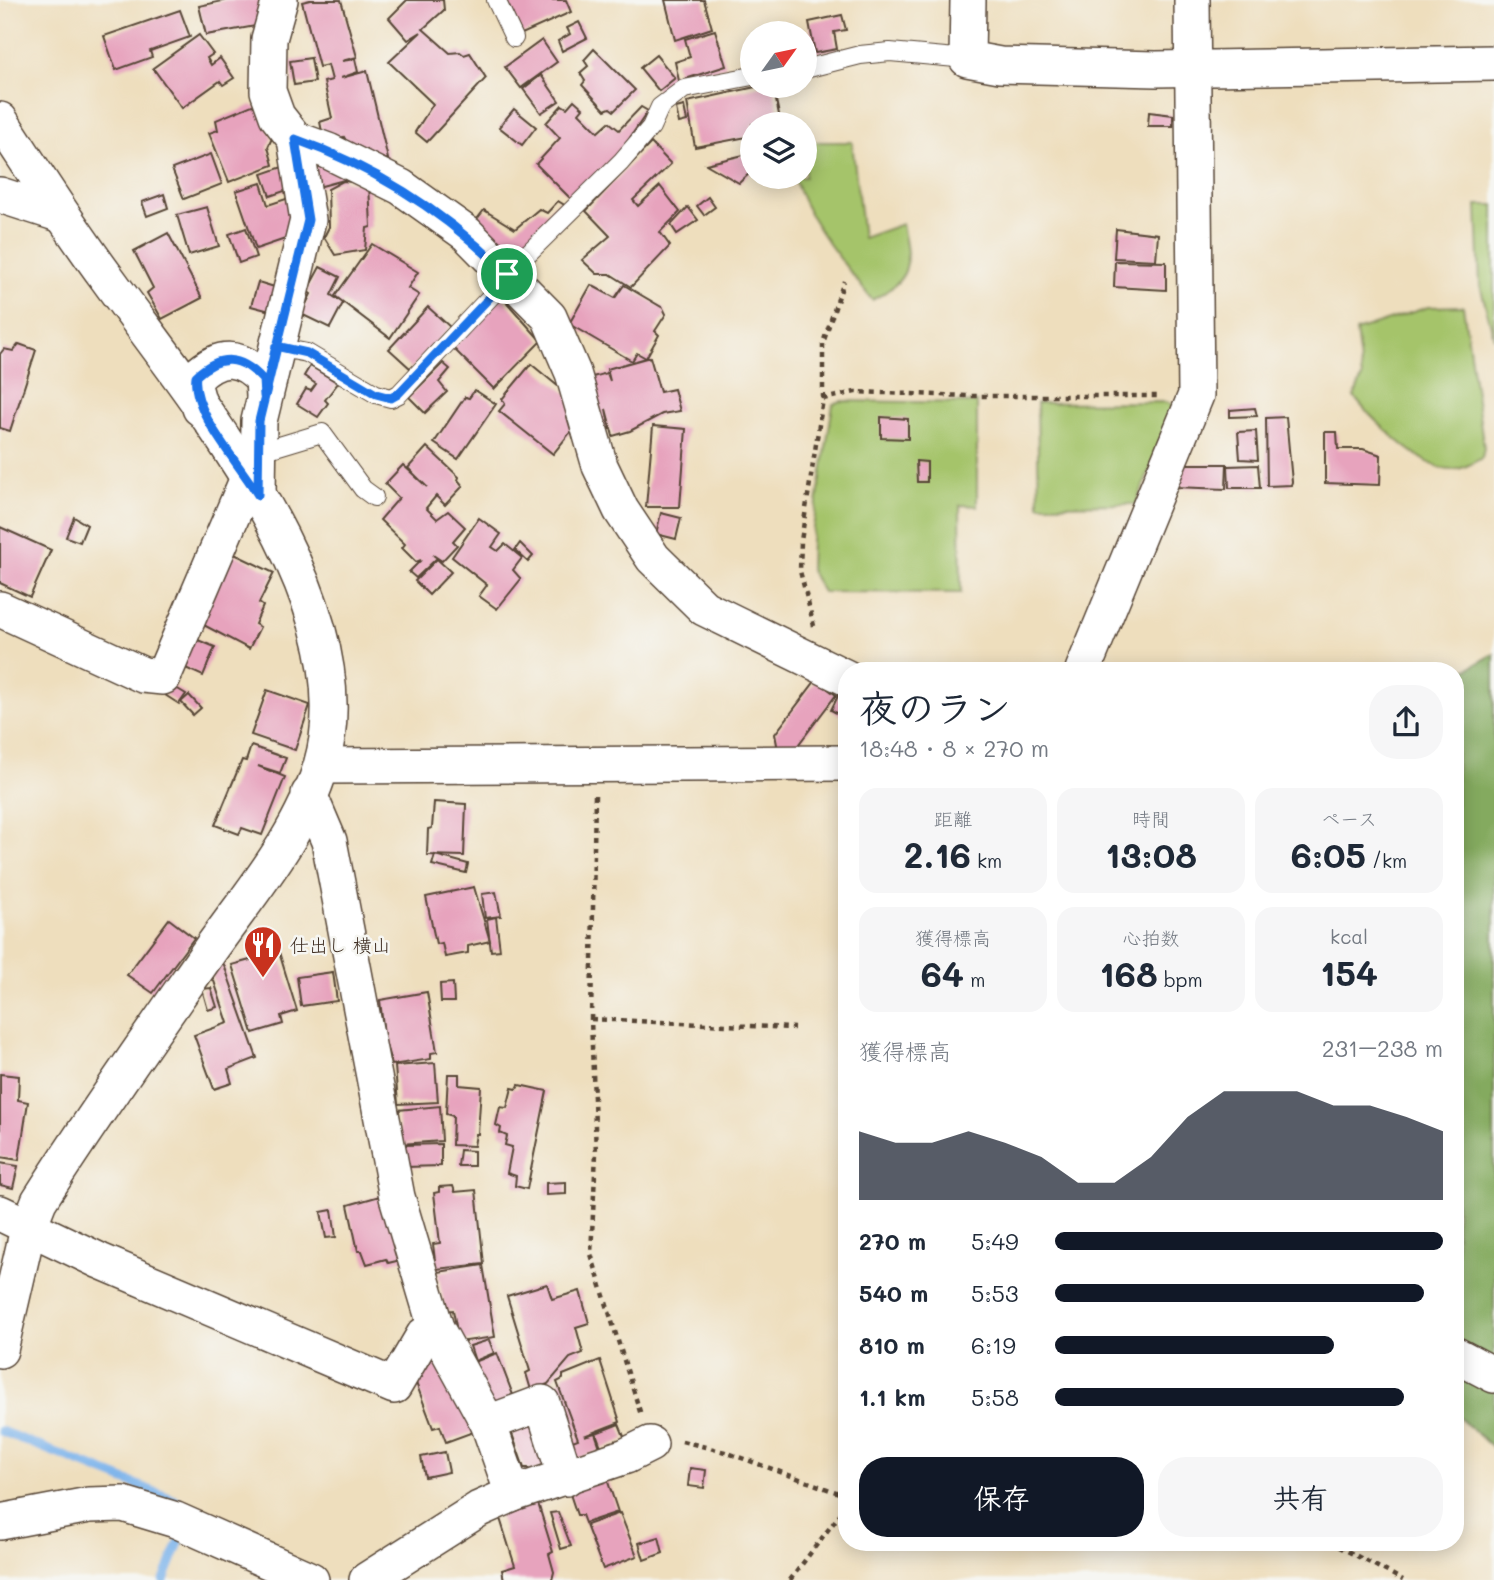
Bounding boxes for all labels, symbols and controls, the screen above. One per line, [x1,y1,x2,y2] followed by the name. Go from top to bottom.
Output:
[740,21,817,98] north arrow
[740,21,817,189] map controls
[740,112,817,189] button: layers
[477,244,537,304] pin
[488,255,526,293] icon: arrive
[859,682,1011,732] text: 夜のラン
[1369,685,1443,759] button: share
[859,733,1049,763] text: 18:48 · 8 × 270 m
[934,806,972,831] text: 距離
[1132,806,1170,831] text: 時間
[1321,806,1377,831] text: ペース
[904,831,971,877] text: 2.16
[1105,831,1197,877] text: 13:08
[1291,831,1366,877] text: 6:05
[971,848,1002,873] text: km
[1366,848,1407,873] text: /km
[242,924,284,979] restaurant icon: 仕出し 横山
[1330,924,1368,949] text: kcal
[915,925,991,950] text: 獲得標高
[1122,925,1180,950] text: 心拍数
[290,932,391,957] place label: 仕出し 横山
[1320,949,1378,995] text: 154
[921,950,964,996] text: 64
[1099,950,1158,996] text: 168
[964,967,985,992] text: m
[1158,967,1203,992] text: bpm
[1322,1033,1443,1063] text: 231–238 m
[859,1036,951,1066] text: 獲得標高
[859,1226,926,1256] text: 270 m
[971,1226,1019,1256] text: 5:49
[859,1278,928,1308] text: 540 m
[971,1278,1018,1308] text: 5:53
[859,1330,925,1360] text: 810 m
[971,1330,1016,1360] text: 6:19
[859,1382,925,1412] text: 1.1 km
[971,1382,1019,1412] text: 5:58
[859,1457,1144,1537] button: 保存
[1158,1457,1443,1537] button: 共有

